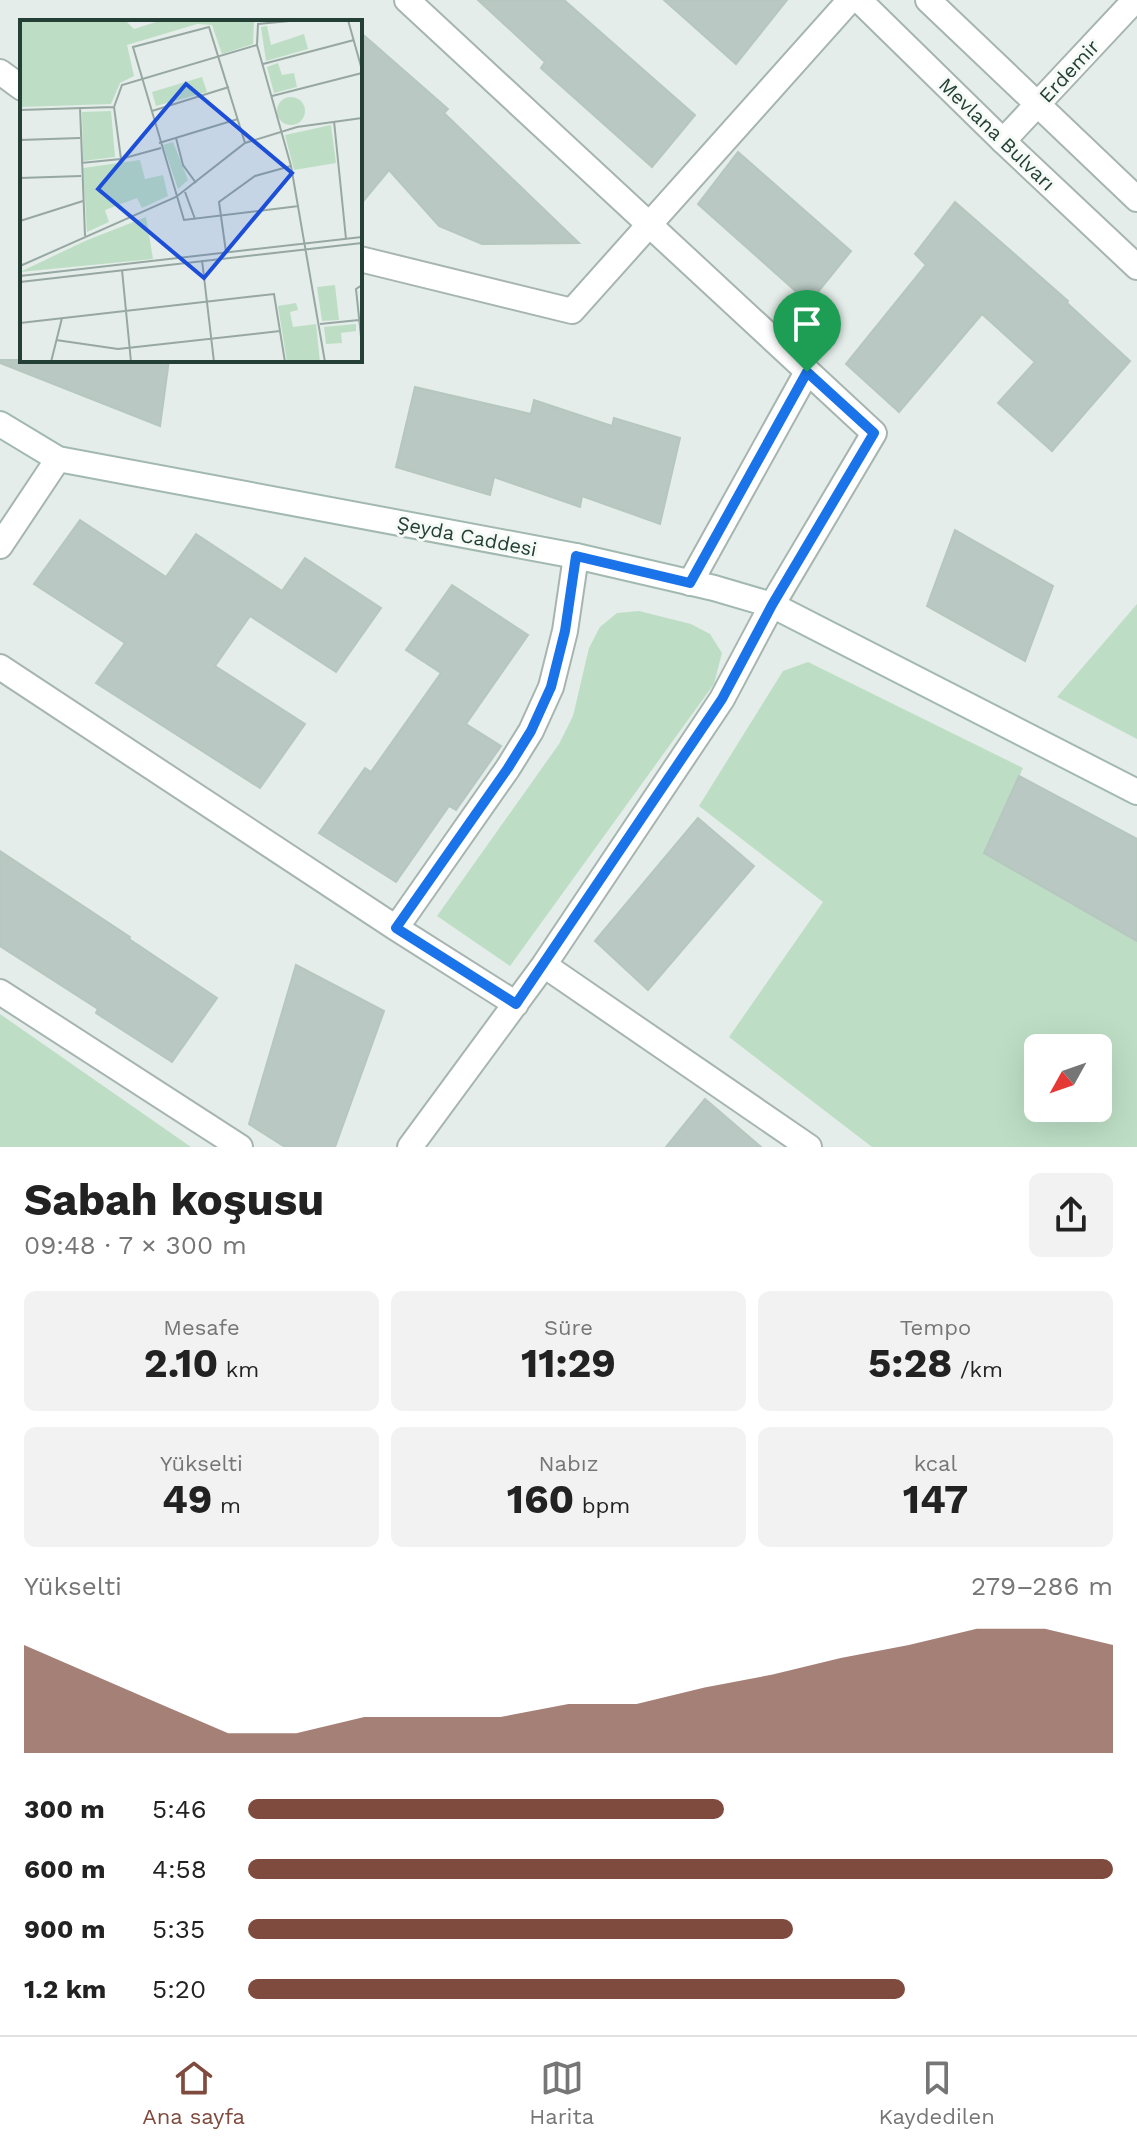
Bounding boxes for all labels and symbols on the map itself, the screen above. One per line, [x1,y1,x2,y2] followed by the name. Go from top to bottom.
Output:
[20,20,362,362] inset map
[1034,35,1104,107] street label: Erdemir
[934,73,1060,195] street label: Mevlana Bulvarı
[773,290,841,372] pin
[395,511,539,561] street label: Şeyda Caddesi
[1024,1034,1112,1122] north arrow

